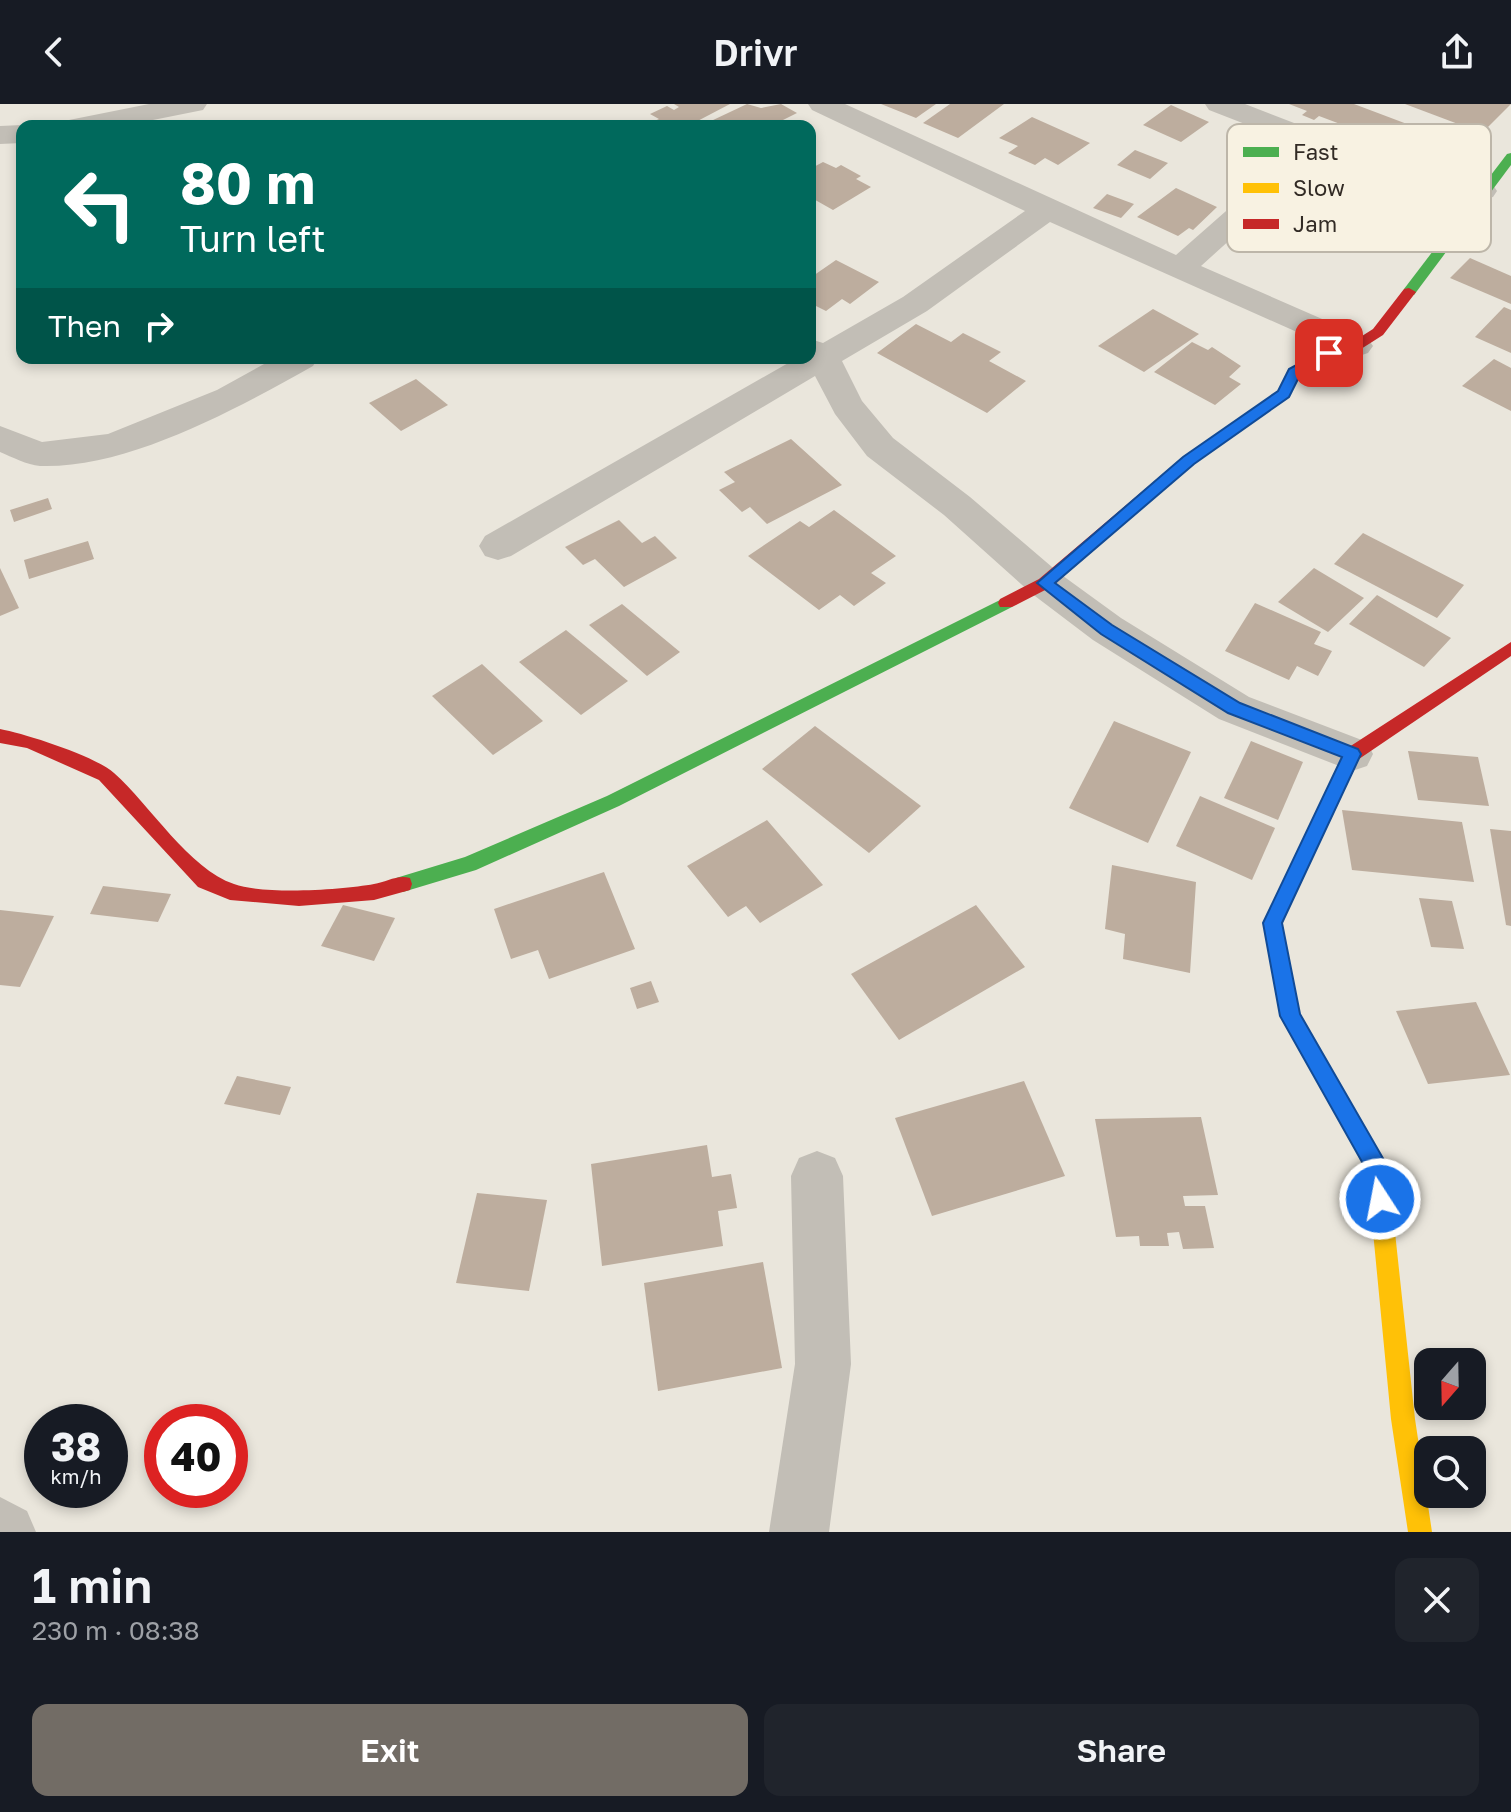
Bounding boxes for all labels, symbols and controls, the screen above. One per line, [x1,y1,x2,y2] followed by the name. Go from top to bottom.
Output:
[32,30,76,74] icon: back
[1435,30,1479,74] icon: share
[713,31,798,74] text: Drivr
[1227,124,1491,252] legend
[1293,138,1339,165] text: Fast
[180,149,315,216] text: 80 m
[48,152,152,256] icon: left
[1293,174,1345,201] text: Slow
[1293,210,1337,237] text: Jam
[180,217,326,260] text: Turn left
[137,304,181,348] icon: right
[48,308,121,344] text: Then
[1295,319,1363,387] pin
[1307,331,1351,375] icon: arrive
[1338,1157,1422,1241] position arrow
[1414,1348,1486,1420] north arrow
[1414,1348,1486,1508] map controls
[144,1404,248,1508] speed limit sign: 40
[51,1422,101,1470] text: 38
[1414,1436,1486,1508] button: search
[51,1464,101,1488] text: km/h
[32,1556,152,1614] text: 1 min
[1395,1558,1479,1642] button: close
[32,1615,200,1646] text: 230 m · 08:38
[32,1704,748,1796] button: Exit
[764,1704,1479,1796] button: Share

